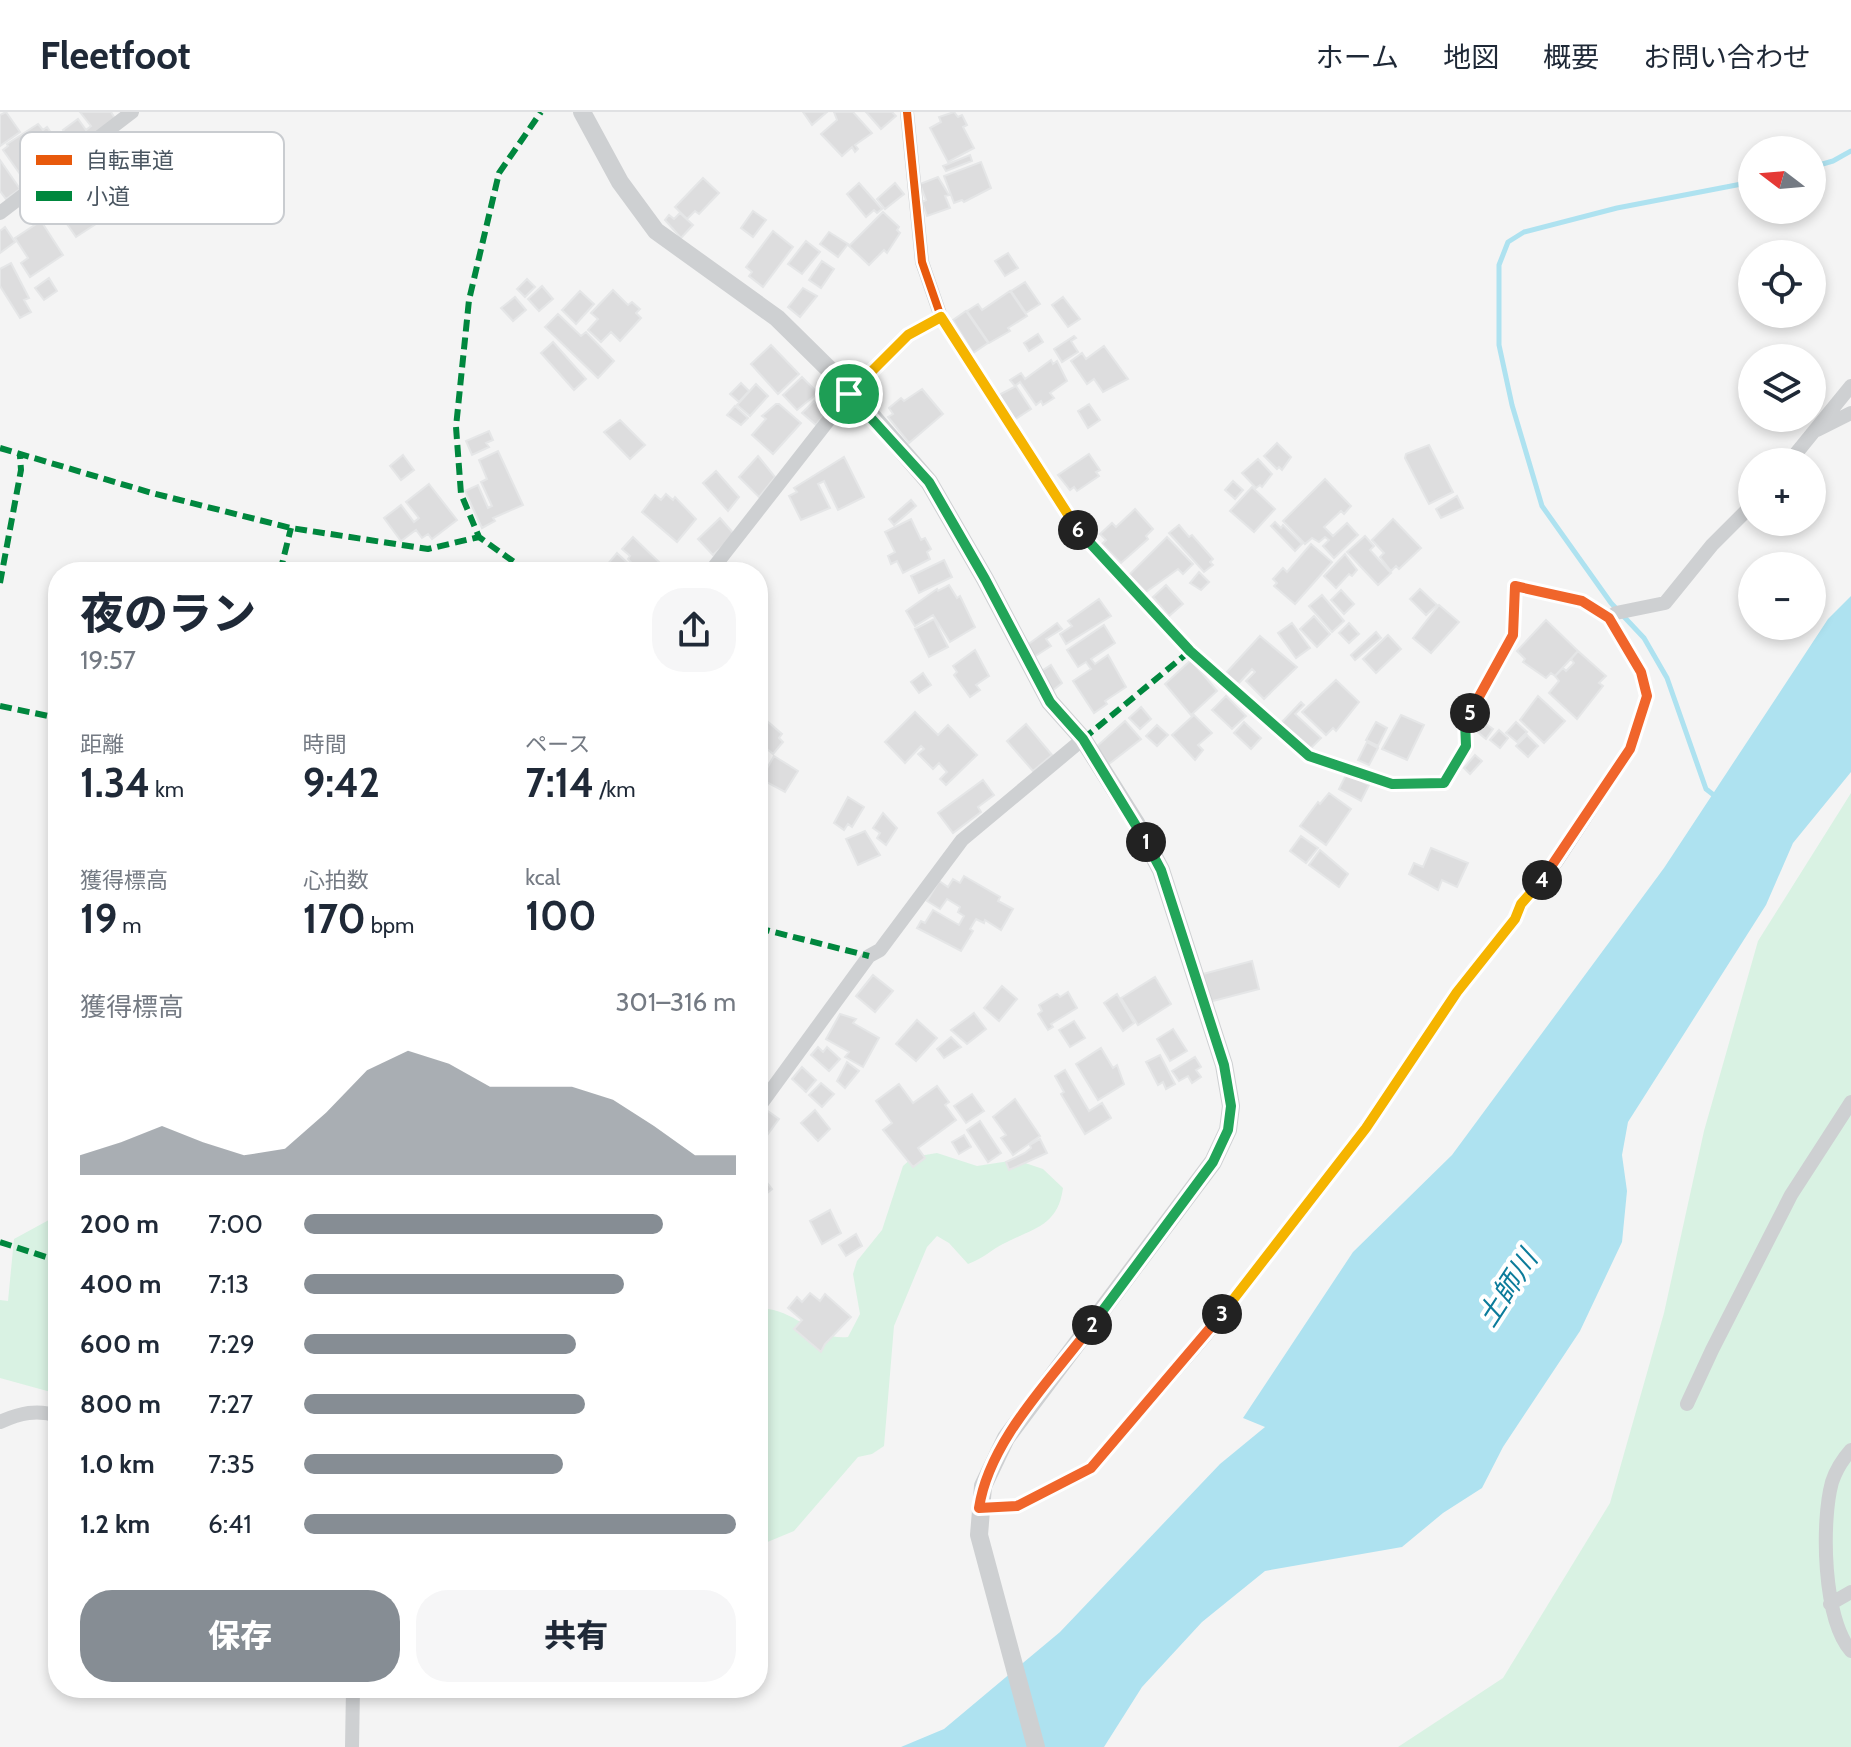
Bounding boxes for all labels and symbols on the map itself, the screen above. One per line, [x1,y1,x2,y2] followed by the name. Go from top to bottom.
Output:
[20,132,284,224] legend
[1738,136,1826,224] north arrow
[86,147,174,174] text: 自転車道
[86,183,130,210] text: 小道
[815,360,883,428] pin
[1058,510,1098,550] pin: 6
[1450,693,1490,733] pin: 5
[1126,822,1166,862] pin: 1
[1522,860,1562,900] pin: 4
[1470,1241,1546,1332] water label: 土師川
[1202,1294,1242,1334] pin: 3
[1072,1305,1112,1345] pin: 2

